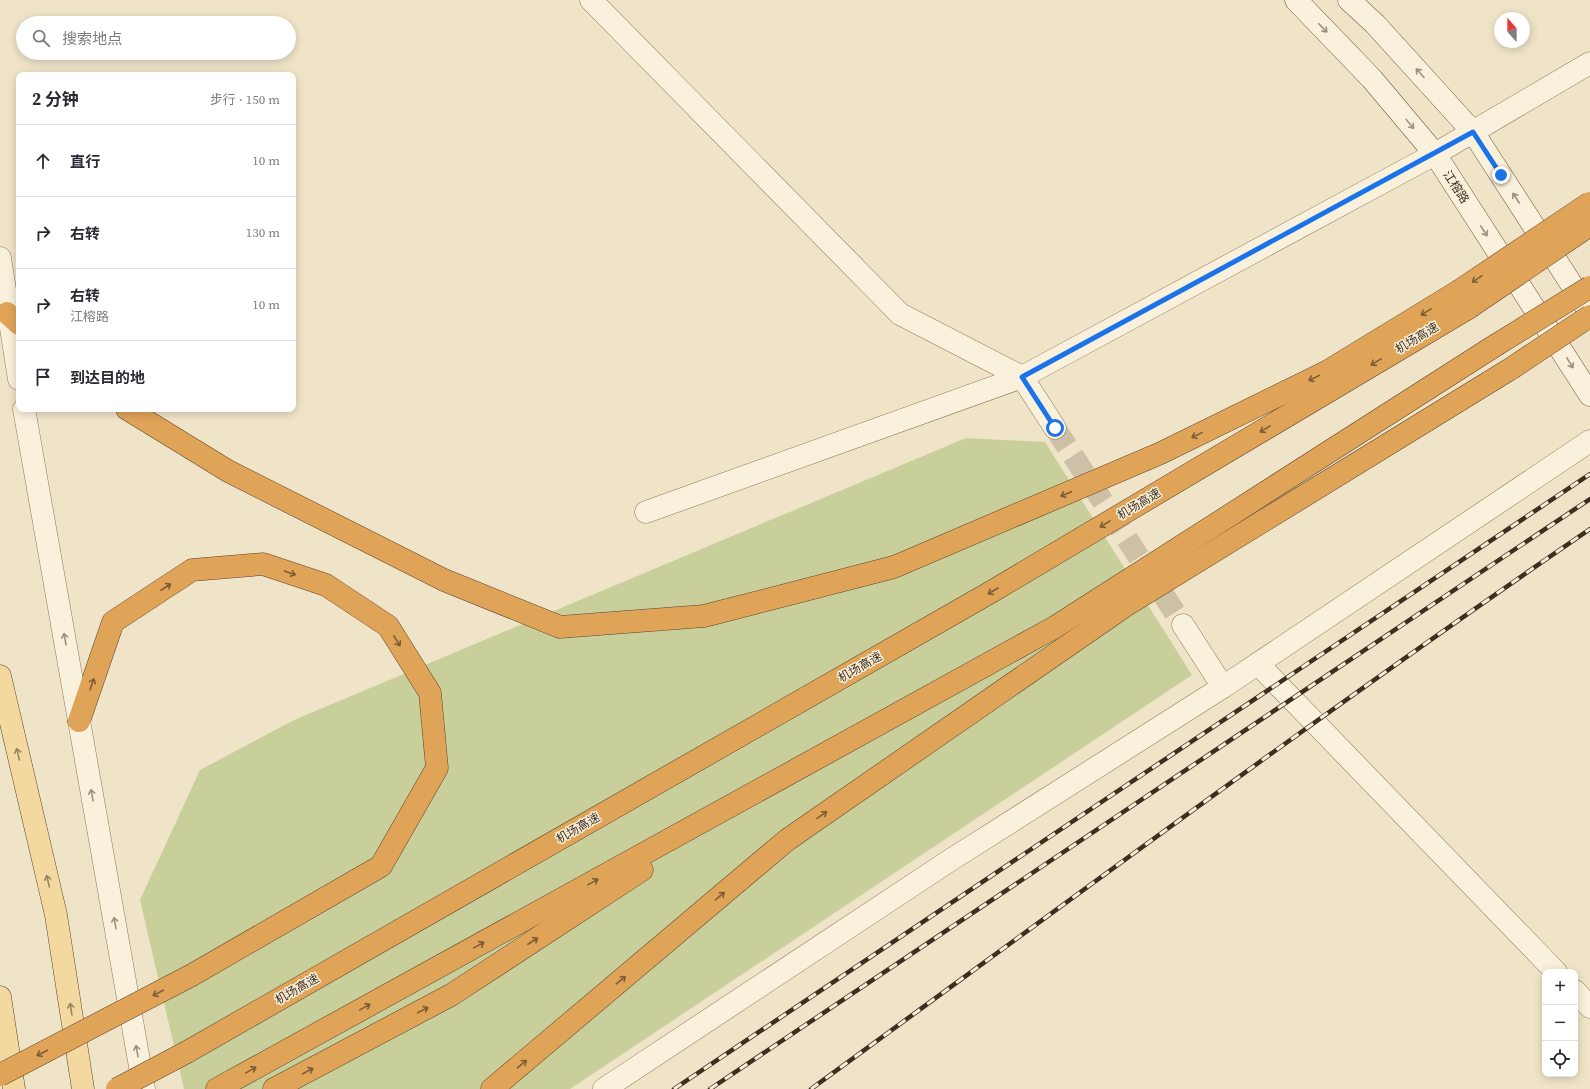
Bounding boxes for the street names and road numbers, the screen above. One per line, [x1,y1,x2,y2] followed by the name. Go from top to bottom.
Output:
[1439,168,1473,206] street label: 江榕路
[1392,319,1442,357] street label: 机场高速
[1114,485,1164,523] street label: 机场高速
[835,648,885,686] street label: 机场高速
[553,809,603,847] street label: 机场高速
[272,970,322,1008] street label: 机场高速

